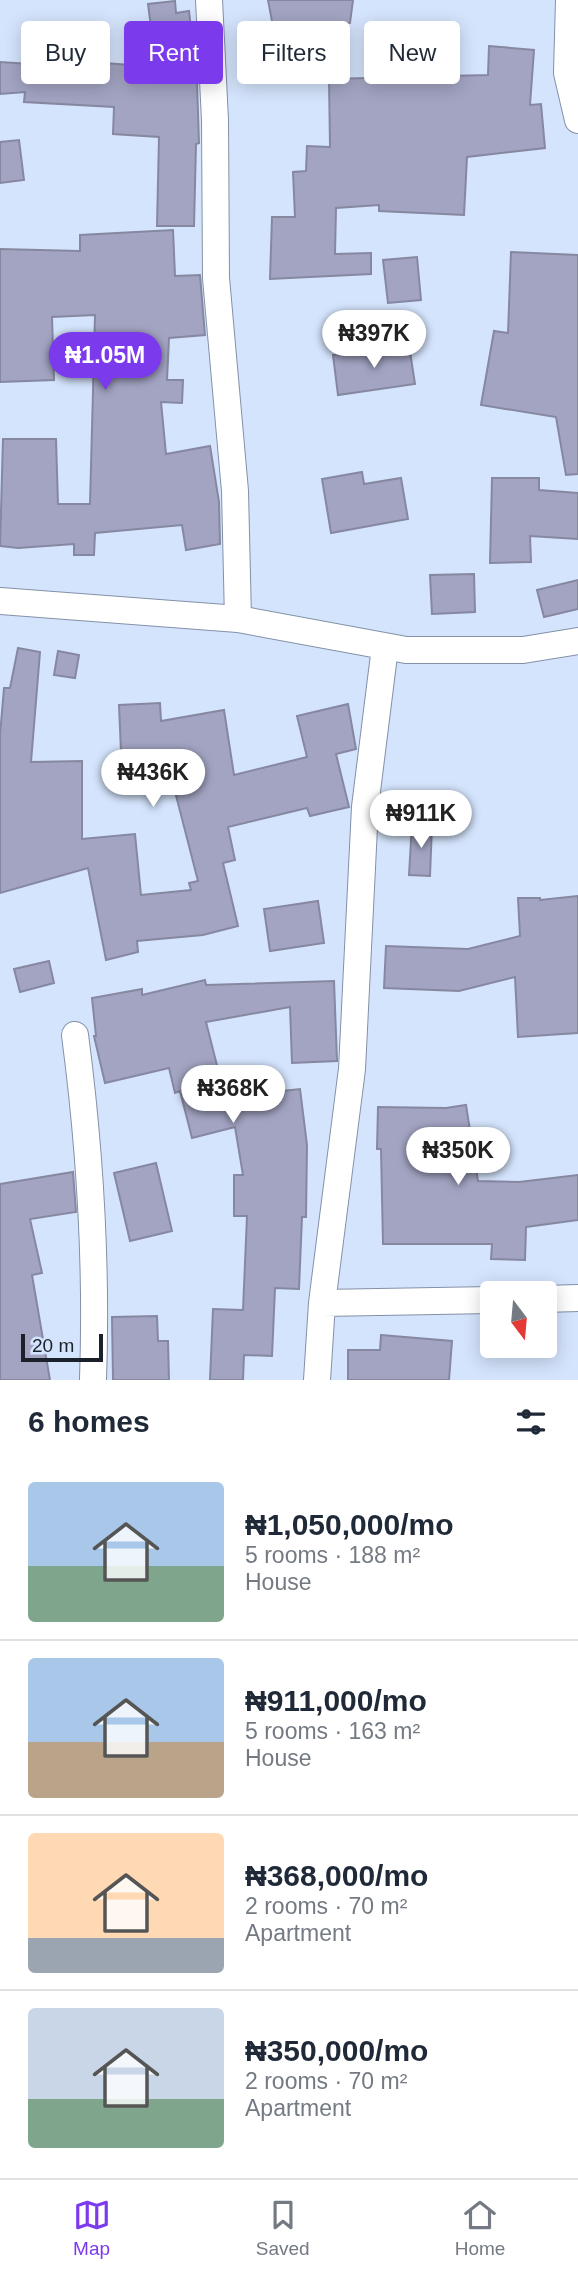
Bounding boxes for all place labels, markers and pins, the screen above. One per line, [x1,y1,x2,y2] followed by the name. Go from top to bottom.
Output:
[325,310,423,370] pin: ₦397K
[48,332,162,392] pin: ₦1.05M
[104,750,202,809] pin: ₦436K
[372,790,470,850] pin: ₦911K
[184,1066,282,1125] pin: ₦368K
[409,1128,507,1187] pin: ₦350K

